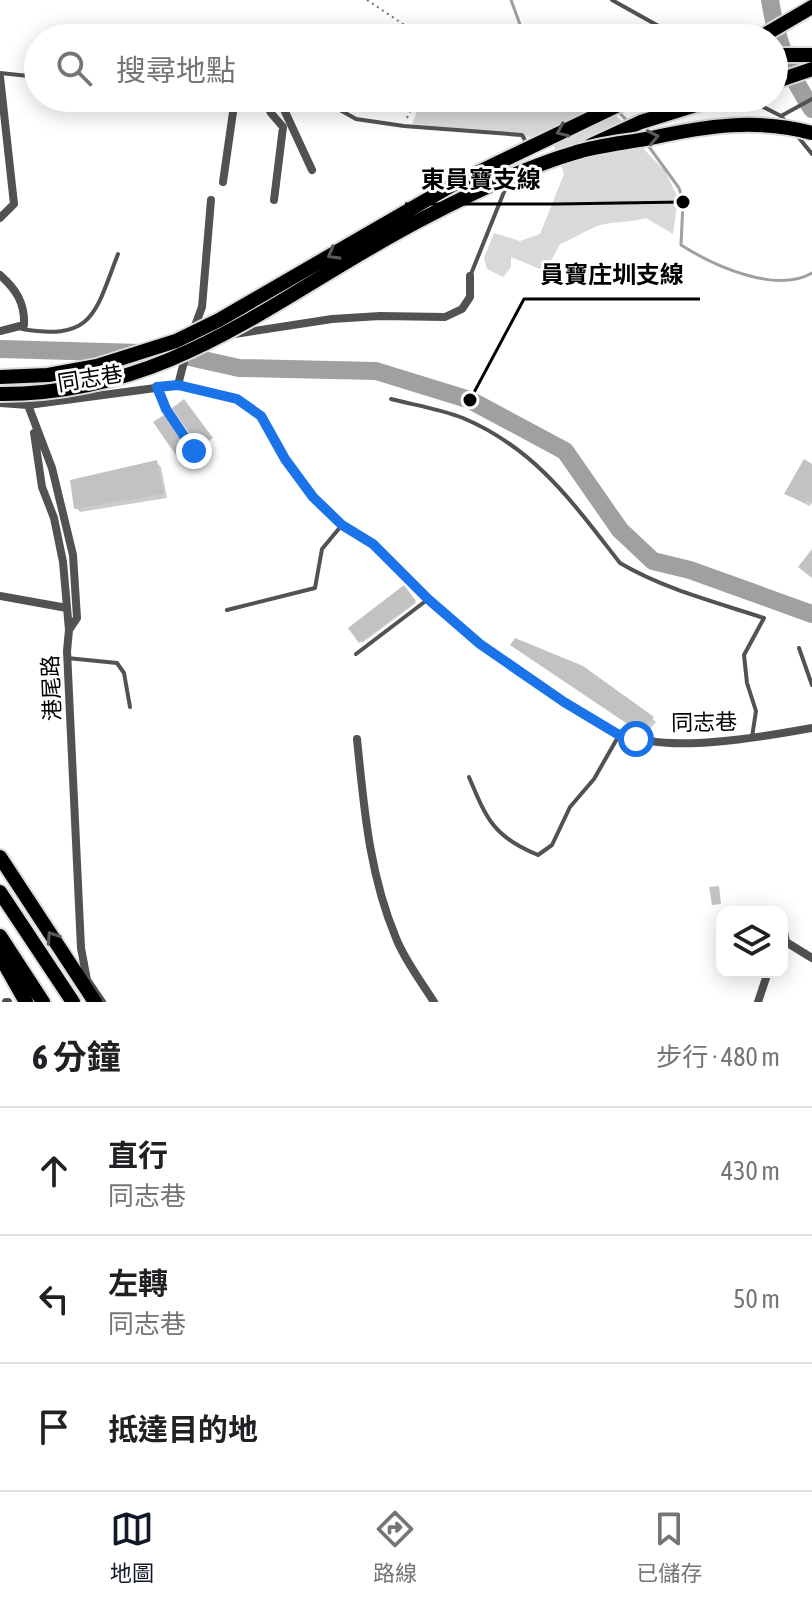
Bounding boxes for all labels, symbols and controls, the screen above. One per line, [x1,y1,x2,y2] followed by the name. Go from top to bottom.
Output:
[24,24,788,112] search box
[52,46,96,90] icon: search
[116,53,236,87] text: 搜尋地點
[556,121,570,137] one-way arrow
[645,129,659,146] one-way arrow
[405,156,557,204] callout: 東員寶支線
[421,166,541,193] text: 東員寶支線
[327,244,342,260] one-way arrow
[524,251,700,299] callout: 員寶庄圳支線
[540,261,684,288] text: 員寶庄圳支線
[55,360,125,396] street label: 同志巷
[176,433,212,469] route end
[37,655,65,721] street label: 港尾路
[671,708,737,736] street label: 同志巷
[618,721,654,757] route start
[716,906,788,978] map controls
[716,906,788,978] button: layers
[47,931,62,945] one-way arrow
[32,1037,121,1076] text: 6 分鐘
[656,1042,780,1072] text: 步行 · 480 m
[108,1138,168,1172] text: 直行
[32,1149,76,1193] icon: ahead
[721,1156,780,1186] text: 430 m
[108,1181,186,1211] text: 同志巷
[108,1266,168,1300] text: 左轉
[32,1277,76,1321] icon: left
[733,1284,780,1314] text: 50 m
[108,1309,186,1339] text: 同志巷
[32,1405,76,1449] icon: arrive
[108,1412,258,1446] text: 抵達目的地
[110,1507,154,1587] tab: 地圖
[373,1507,417,1587] tab: 路線
[636,1507,702,1587] tab: 已儲存

